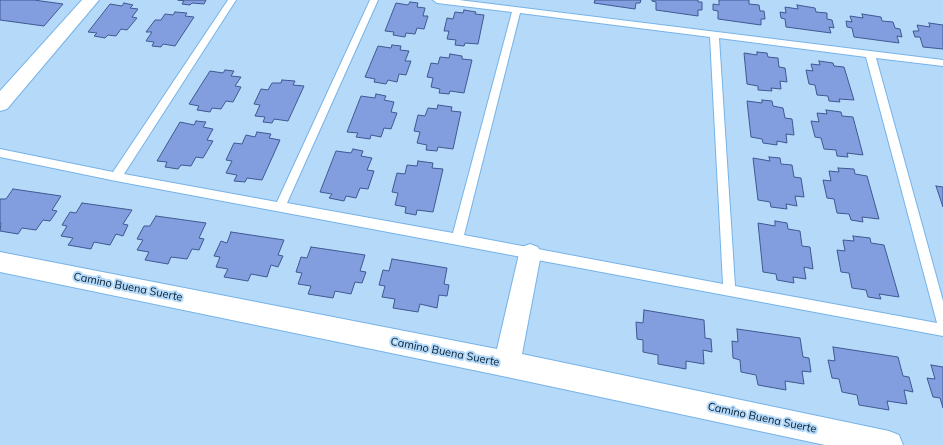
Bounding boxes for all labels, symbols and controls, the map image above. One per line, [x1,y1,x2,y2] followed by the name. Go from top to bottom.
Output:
[72,270,184,304] street label: Camino Buena Suerte
[389,335,501,369] street label: Camino Buena Suerte
[706,400,818,436] street label: Camino Buena Suerte

